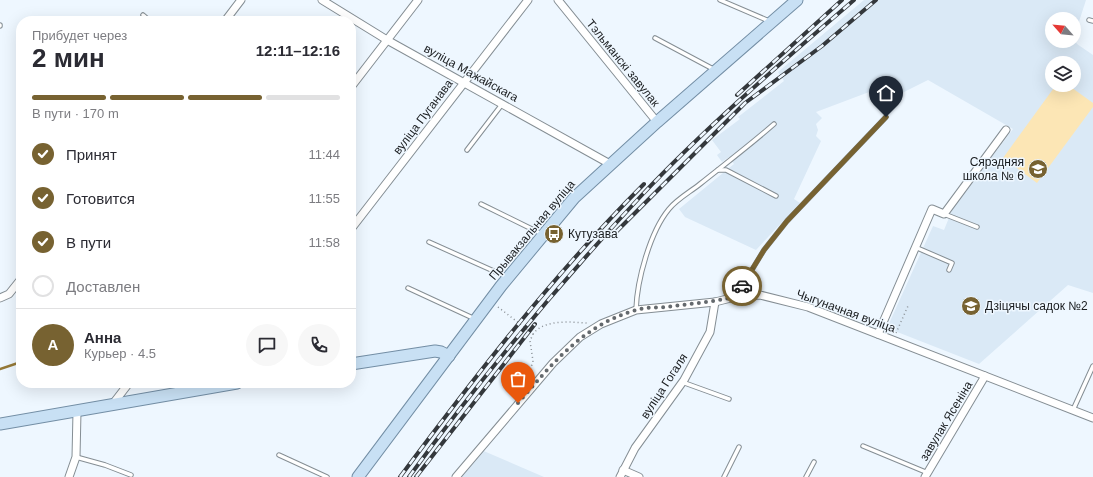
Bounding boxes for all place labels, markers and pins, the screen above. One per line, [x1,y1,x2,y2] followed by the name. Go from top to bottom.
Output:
[869,76,903,117] pin
[963,155,1024,183] place label: Сярэдняя школа № 6
[1027,158,1049,180] school or university icon: Сярэдняя школа № 6
[543,223,565,245] bus stop icon: Кутузава
[568,227,618,241] place label: Кутузава
[960,295,982,317] school or university icon: Дзіцячы садок №2
[985,299,1088,313] place label: Дзіцячы садок №2
[501,362,535,403] pin

